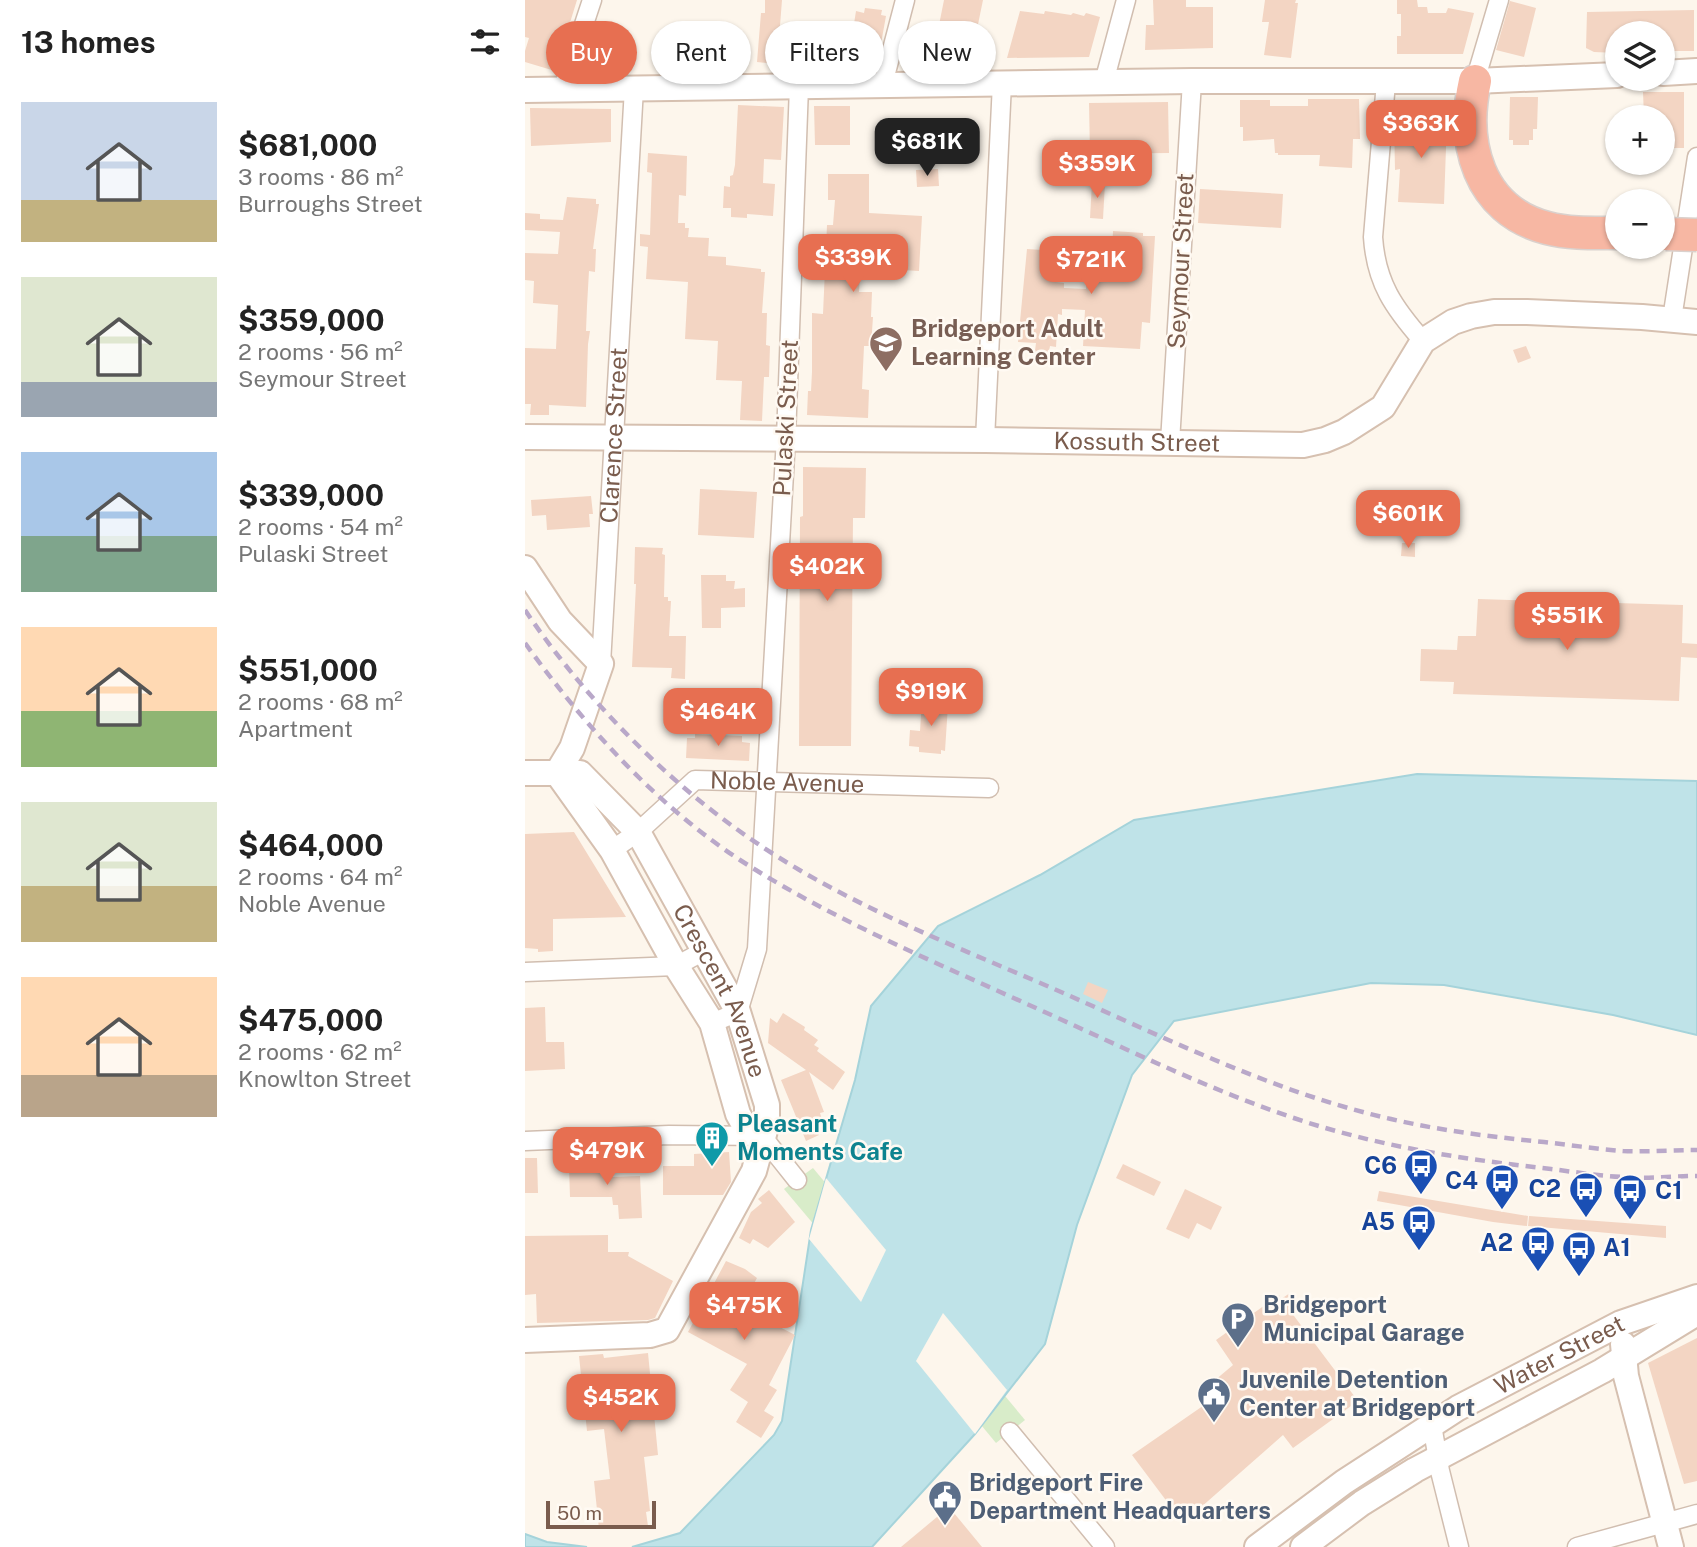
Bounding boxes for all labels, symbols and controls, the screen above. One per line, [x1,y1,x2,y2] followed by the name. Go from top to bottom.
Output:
[546,21,637,84] chip: Buy
[651,21,751,84] chip: Rent
[765,21,884,84] chip: Filters
[898,21,996,84] chip: New
[1605,21,1675,259] map controls
[1605,21,1675,91] button: layers
[466,23,504,61] icon: filters
[21,24,156,60] text: 13 homes
[1372,100,1470,160] pin: $363K
[1605,105,1675,175] button: +
[1382,109,1460,136] text: $363K
[878,118,976,178] pin: $681K
[238,127,377,163] text: $681,000
[891,127,963,154] text: $681K
[77,130,161,214] icon: home
[1048,140,1146,200] pin: $359K
[1058,149,1136,176] text: $359K
[238,163,404,190] text: 3 rooms · 86 m²
[1161,172,1199,350] street label: Seymour Street
[1605,189,1675,259] button: −
[238,190,423,217] text: Burroughs Street
[804,234,902,294] pin: $339K
[1042,236,1140,296] pin: $721K
[814,243,892,270] text: $339K
[1055,245,1127,272] text: $721K
[238,302,385,338] text: $359,000
[77,305,161,389] icon: home
[911,314,1103,370] place label: Bridgeport Adult Learning Center
[867,324,905,373] school or university icon: Bridgeport Adult Learning Center
[238,338,403,365] text: 2 rooms · 56 m²
[767,339,803,497] street label: Pulaski Street
[594,347,632,524] street label: Clarence Street
[238,365,407,392] text: Seymour Street
[1053,426,1220,457] street label: Kossuth Street
[238,477,384,513] text: $339,000
[77,480,161,564] icon: home
[1359,490,1457,550] pin: $601K
[1372,499,1444,526] text: $601K
[238,513,403,540] text: 2 rooms · 54 m²
[238,540,389,567] text: Pulaski Street
[778,544,876,603] pin: $402K
[789,552,865,579] text: $402K
[1518,592,1616,652] pin: $551K
[1530,601,1604,628] text: $551K
[238,652,378,688] text: $551,000
[77,655,161,739] icon: home
[882,668,980,728] pin: $919K
[895,677,967,704] text: $919K
[238,688,403,715] text: 2 rooms · 68 m²
[669,688,767,748] pin: $464K
[679,697,757,724] text: $464K
[238,715,353,742] text: Apartment
[710,765,865,798] street label: Noble Avenue
[238,827,384,863] text: $464,000
[77,830,161,914] icon: home
[238,863,402,890] text: 2 rooms · 64 m²
[238,890,386,917] text: Noble Avenue
[668,899,773,1081] street label: Crescent Avenue
[238,1002,383,1038] text: $475,000
[77,1005,161,1089] icon: home
[238,1038,402,1065] text: 2 rooms · 62 m²
[238,1065,412,1092] text: Knowlton Street
[737,1109,903,1165] place label: Pleasant Moments Cafe
[693,1119,731,1168] building icon: Pleasant Moments Cafe
[558,1128,656,1187] pin: $479K
[569,1136,645,1163] text: $479K
[1402,1147,1440,1196] bus stop icon: C6
[1364,1151,1397,1179] place label: C6
[1483,1162,1521,1211] bus stop icon: C4
[1445,1166,1478,1194] place label: C4
[1567,1170,1605,1219] bus stop icon: C2
[1611,1172,1649,1221] bus stop icon: C1
[1529,1174,1561,1202] place label: C2
[1655,1176,1683,1204] place label: C1
[1400,1203,1438,1252] bus stop icon: A5
[1361,1207,1395,1235] place label: A5
[1519,1224,1557,1273] bus stop icon: A2
[1480,1228,1513,1256] place label: A2
[1560,1229,1598,1278] bus stop icon: A1
[1603,1233,1631,1261] place label: A1
[695,1282,793,1342] pin: $475K
[1263,1290,1465,1346] place label: Bridgeport Municipal Garage
[705,1291,783,1318] text: $475K
[1219,1300,1257,1349] parking icon: Bridgeport Municipal Garage
[1489,1309,1629,1400] street label: Water Street
[1239,1365,1475,1421] place label: Juvenile Detention Center at Bridgeport
[572,1374,670,1434] pin: $452K
[1195,1375,1233,1424] public building icon: Juvenile Detention Center at Bridgeport
[582,1383,660,1410] text: $452K
[969,1468,1271,1524] place label: Bridgeport Fire Department Headquarters
[926,1478,964,1527] public building icon: Bridgeport Fire Department Headquarters
[546,1498,656,1530] scale bar
[557,1502,602,1524] text: 50 m

